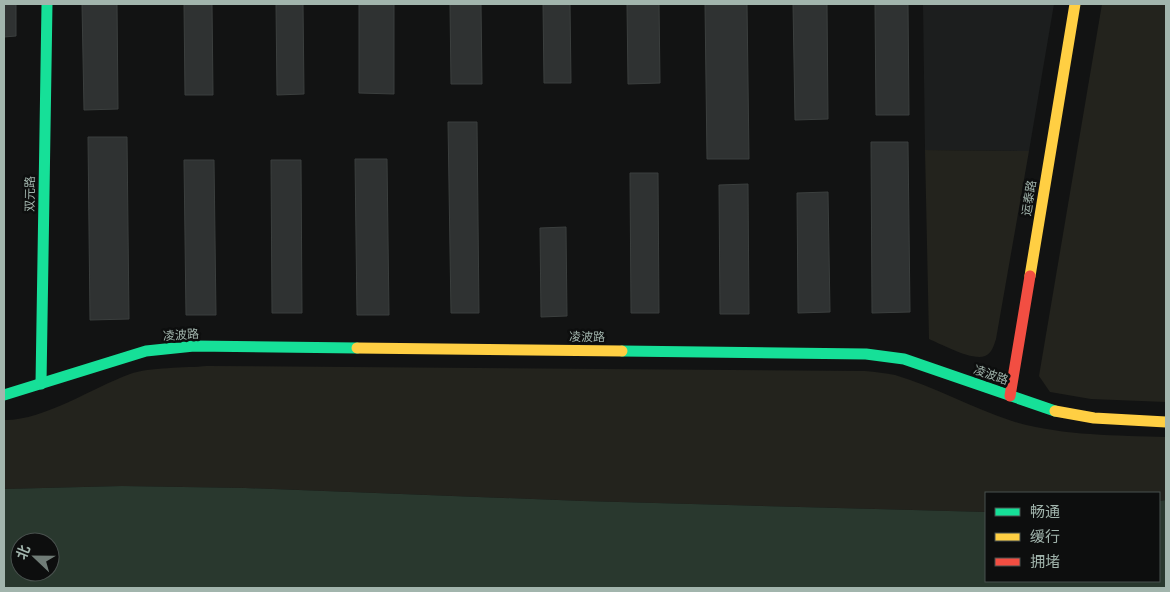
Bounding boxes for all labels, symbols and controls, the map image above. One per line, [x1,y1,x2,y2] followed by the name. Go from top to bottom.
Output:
[23,176,37,212] street label: 双元路
[1019,179,1039,217] street label: 运泰路
[163,327,199,343] street label: 凌波路
[569,330,605,344] street label: 凌波路
[972,363,1010,387] street label: 凌波路
[985,492,1160,582] legend
[1030,503,1060,521] text: 畅通
[1030,528,1060,546] text: 缓行
[10,532,60,582] north arrow
[13,543,34,562] text: 北
[1030,553,1060,571] text: 拥堵

